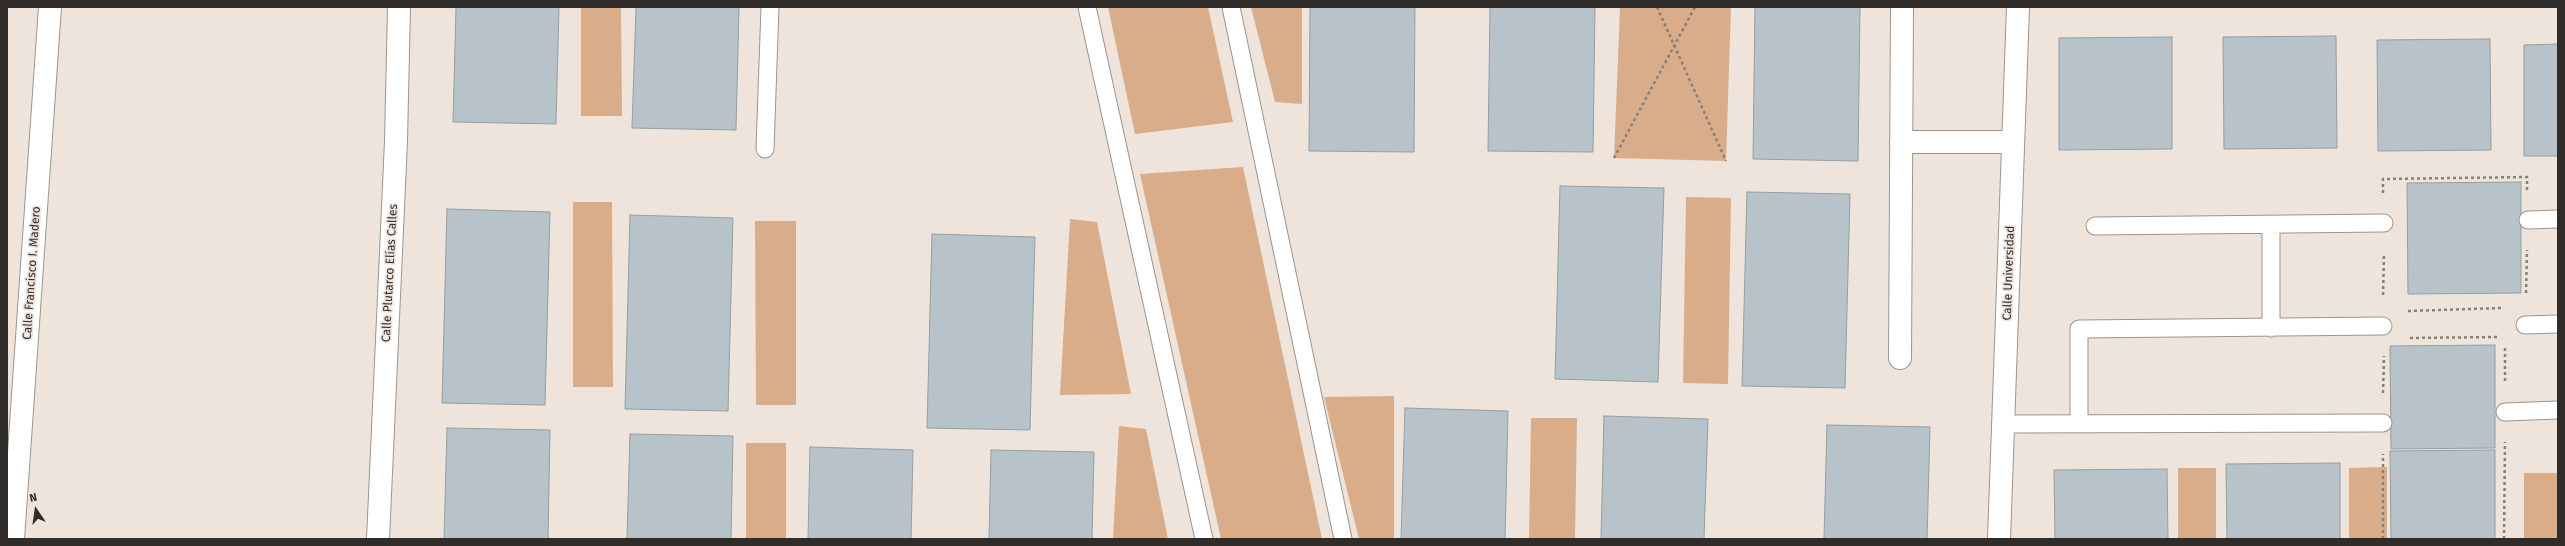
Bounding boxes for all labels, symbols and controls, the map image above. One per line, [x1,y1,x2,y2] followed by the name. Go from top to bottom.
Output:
[379,204,401,342] street label: Calle Plutarco Elías Calles
[20,206,44,340] street label: Calle Francisco I. Madero
[2000,225,2018,321] street label: Calle Universidad
[16,490,56,530] north arrow
[28,491,38,505] text: N

